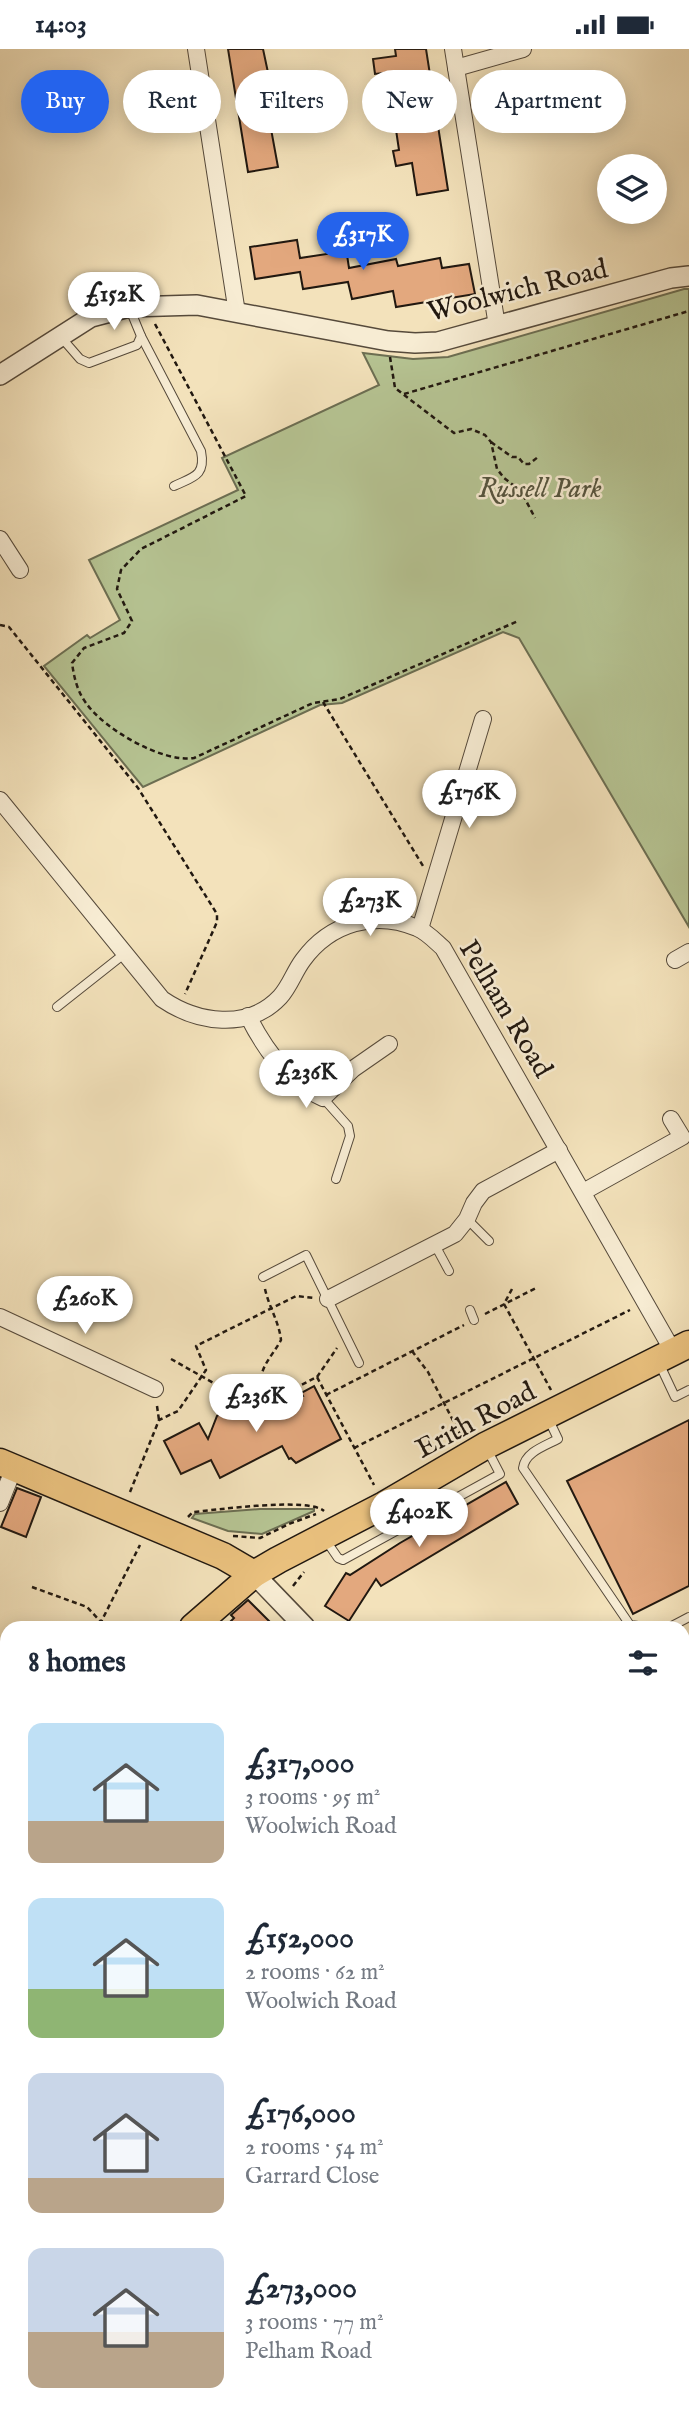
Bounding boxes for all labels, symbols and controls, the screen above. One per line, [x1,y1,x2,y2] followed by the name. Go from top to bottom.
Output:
[35,8,87,41] text: 14:03
[21,70,109,133] chip: Buy
[123,70,221,133] chip: Rent
[235,70,348,133] chip: Filters
[362,70,457,133] chip: New
[471,70,626,133] chip: Apartment
[597,154,667,224] map controls
[597,154,667,224] button: layers
[314,213,412,272] pin: £317K
[333,220,393,249] text: £317K
[424,252,611,331] street label: Woolwich Road
[65,273,163,332] pin: £152K
[84,280,144,309] text: £152K
[478,472,602,507] park label: Russell Park
[420,771,518,830] pin: £176K
[438,778,500,807] text: £176K
[321,879,419,938] pin: £273K
[339,886,401,915] text: £273K
[450,934,560,1085] street label: Pelham Road
[257,1051,355,1110] pin: £236K
[275,1058,337,1087] text: £236K
[36,1277,134,1336] pin: £260K
[53,1284,117,1313] text: £260K
[207,1375,305,1434] pin: £236K
[410,1375,542,1467] street label: Erith Road
[225,1382,287,1411] text: £236K
[370,1489,468,1549] pin: £402K
[386,1497,452,1526] text: £402K
[28,1644,126,1682] text: 8 homes
[624,1644,662,1682] icon: filters
[245,1745,354,1783] text: £317,000
[84,1751,168,1835] icon: home
[245,1783,380,1812] text: 3 rooms · 95 m²
[245,1812,397,1841] text: Woolwich Road
[245,1920,354,1958] text: £152,000
[84,1926,168,2010] icon: home
[245,1958,385,1987] text: 2 rooms · 62 m²
[245,1987,397,2016] text: Woolwich Road
[245,2095,356,2133] text: £176,000
[84,2101,168,2185] icon: home
[245,2133,384,2162] text: 2 rooms · 54 m²
[245,2162,379,2191] text: Garrard Close
[245,2270,357,2308] text: £273,000
[84,2276,168,2360] icon: home
[245,2308,384,2337] text: 3 rooms · 77 m²
[245,2337,372,2366] text: Pelham Road

